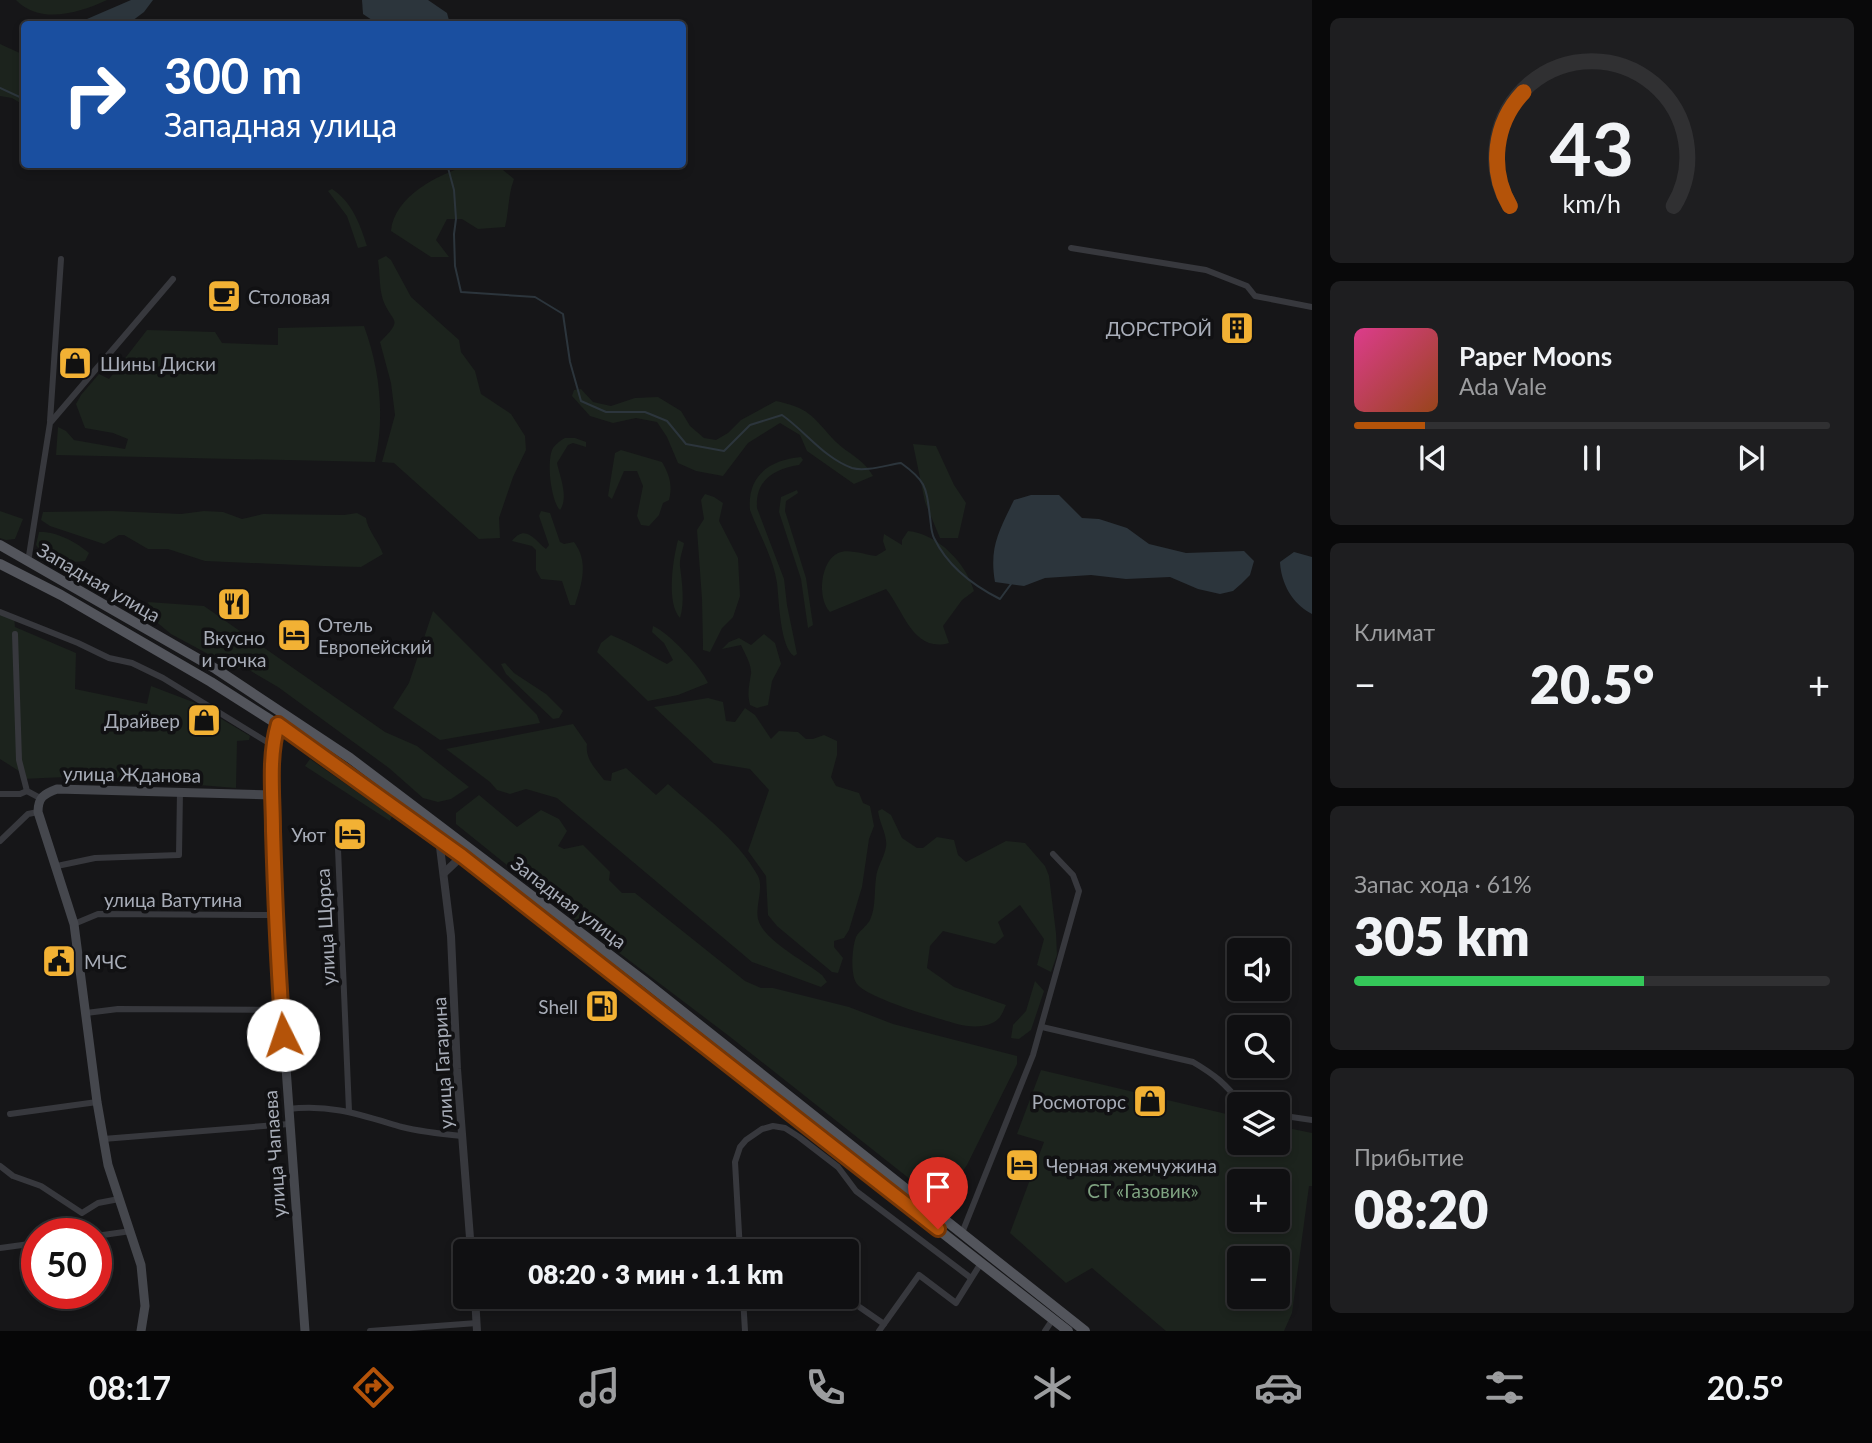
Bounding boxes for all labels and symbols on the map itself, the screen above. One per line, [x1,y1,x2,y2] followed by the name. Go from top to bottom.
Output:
[205,277,243,315] cafe icon: Столовая
[248,285,330,308] place label: Столовая
[1218,309,1256,347] building icon: ДОРСТРОЙ
[1106,317,1212,340] place label: ДОРСТРОЙ
[56,344,94,382] shop icon: Шины Диски
[100,352,216,375] place label: Шины Диски
[33,537,165,627] street label: Западная улица
[215,585,253,623] restaurant icon: Вкусно и точка
[318,613,432,658] place label: Отель Европейский
[275,616,313,654] hotel icon: Отель Европейский
[202,626,266,671] place label: Вкусно и точка
[185,701,223,739] shop icon: Драйвер
[104,709,180,732] place label: Драйвер
[63,761,201,787] street label: улица Жданова
[331,815,369,853] hotel icon: Уют
[291,823,326,846] place label: Уют
[507,851,631,953] street label: Западная улица
[310,868,340,986] street label: улица Щорса
[104,888,242,911] street label: улица Ватутина
[40,942,78,980] public building icon: МЧС
[84,950,127,973] place label: МЧС
[583,987,621,1025] fuel station icon: Shell
[538,995,578,1018] place label: Shell
[427,996,457,1130] street label: улица Гагарина
[246,998,320,1072] position arrow
[1131,1082,1169,1120] shop icon: Росмоторс
[258,1090,290,1218] street label: улица Чапаева
[1032,1090,1126,1113] place label: Росмоторс
[1003,1146,1041,1184] hotel icon: Черная жемчужина
[1046,1154,1217,1177] place label: Черная жемчужина
[908,1157,968,1229] pin
[1087,1179,1199,1202] park label: СТ «Газовик»
[21,1218,112,1309] speed limit sign: 50

